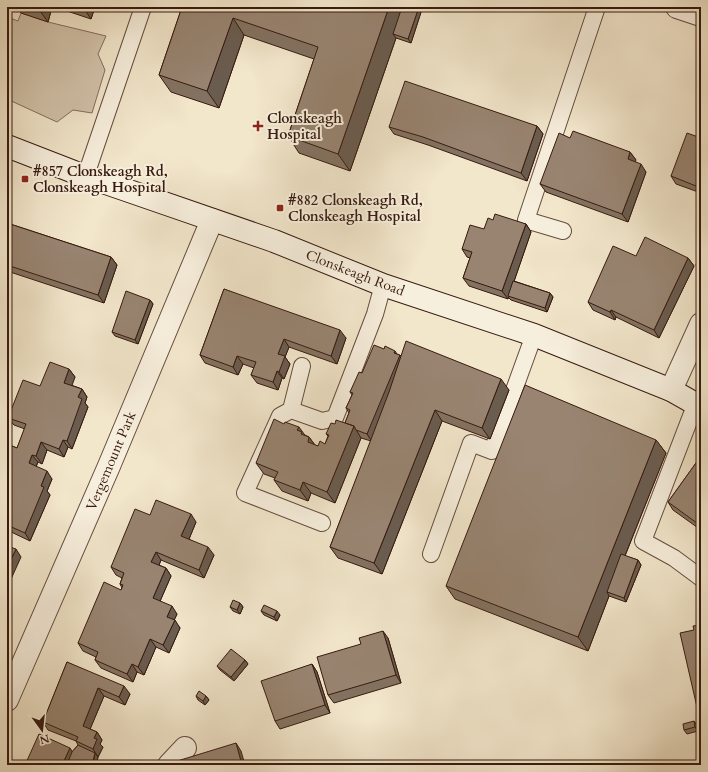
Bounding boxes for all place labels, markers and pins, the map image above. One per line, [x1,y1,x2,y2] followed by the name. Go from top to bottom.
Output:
[267,109,342,144] place label: Clonskeagh Hospital
[252,120,264,132] marker: Clonskeagh Hospital
[33,162,168,197] place label: #857 Clonskeagh Rd, Clonskeagh Hospital
[20,174,30,184] marker: #857 Clonskeagh Rd, Clonskeagh Hospital
[288,191,423,226] place label: #882 Clonskeagh Rd, Clonskeagh Hospital
[275,203,285,213] marker: #882 Clonskeagh Rd, Clonskeagh Hospital

